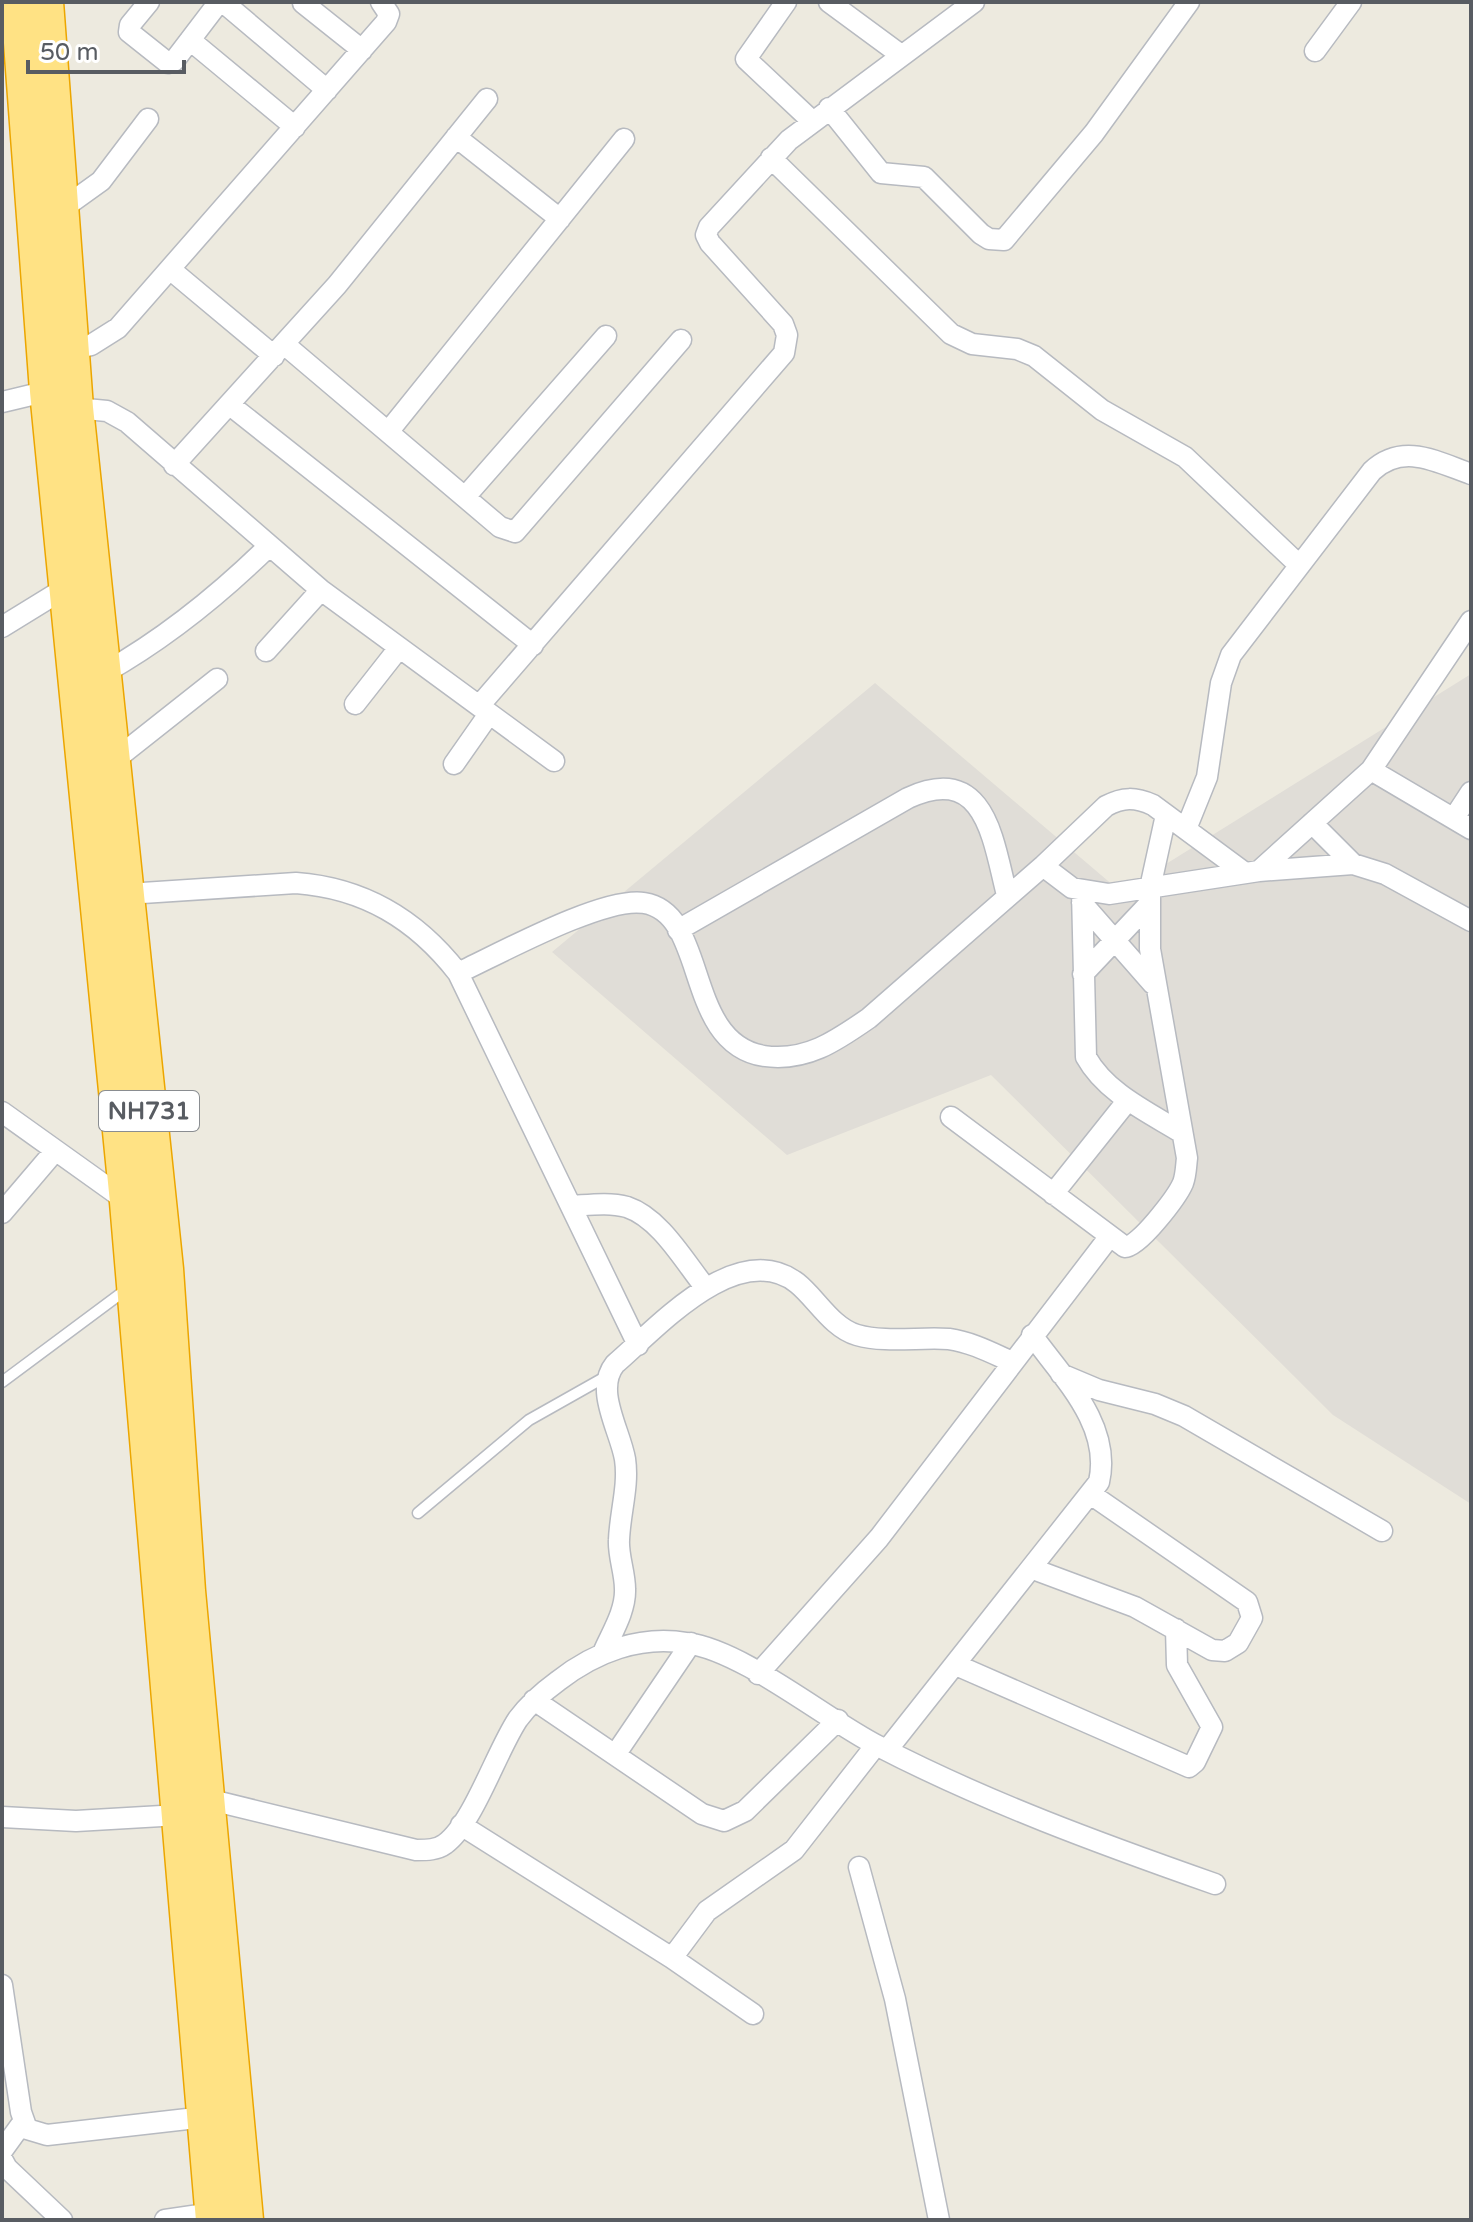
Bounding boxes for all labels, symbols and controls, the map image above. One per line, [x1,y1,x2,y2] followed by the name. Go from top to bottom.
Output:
[28,24,184,74] scale bar
[40,38,98,67] text: 50 m
[99,1091,199,1131] road number: NH731

